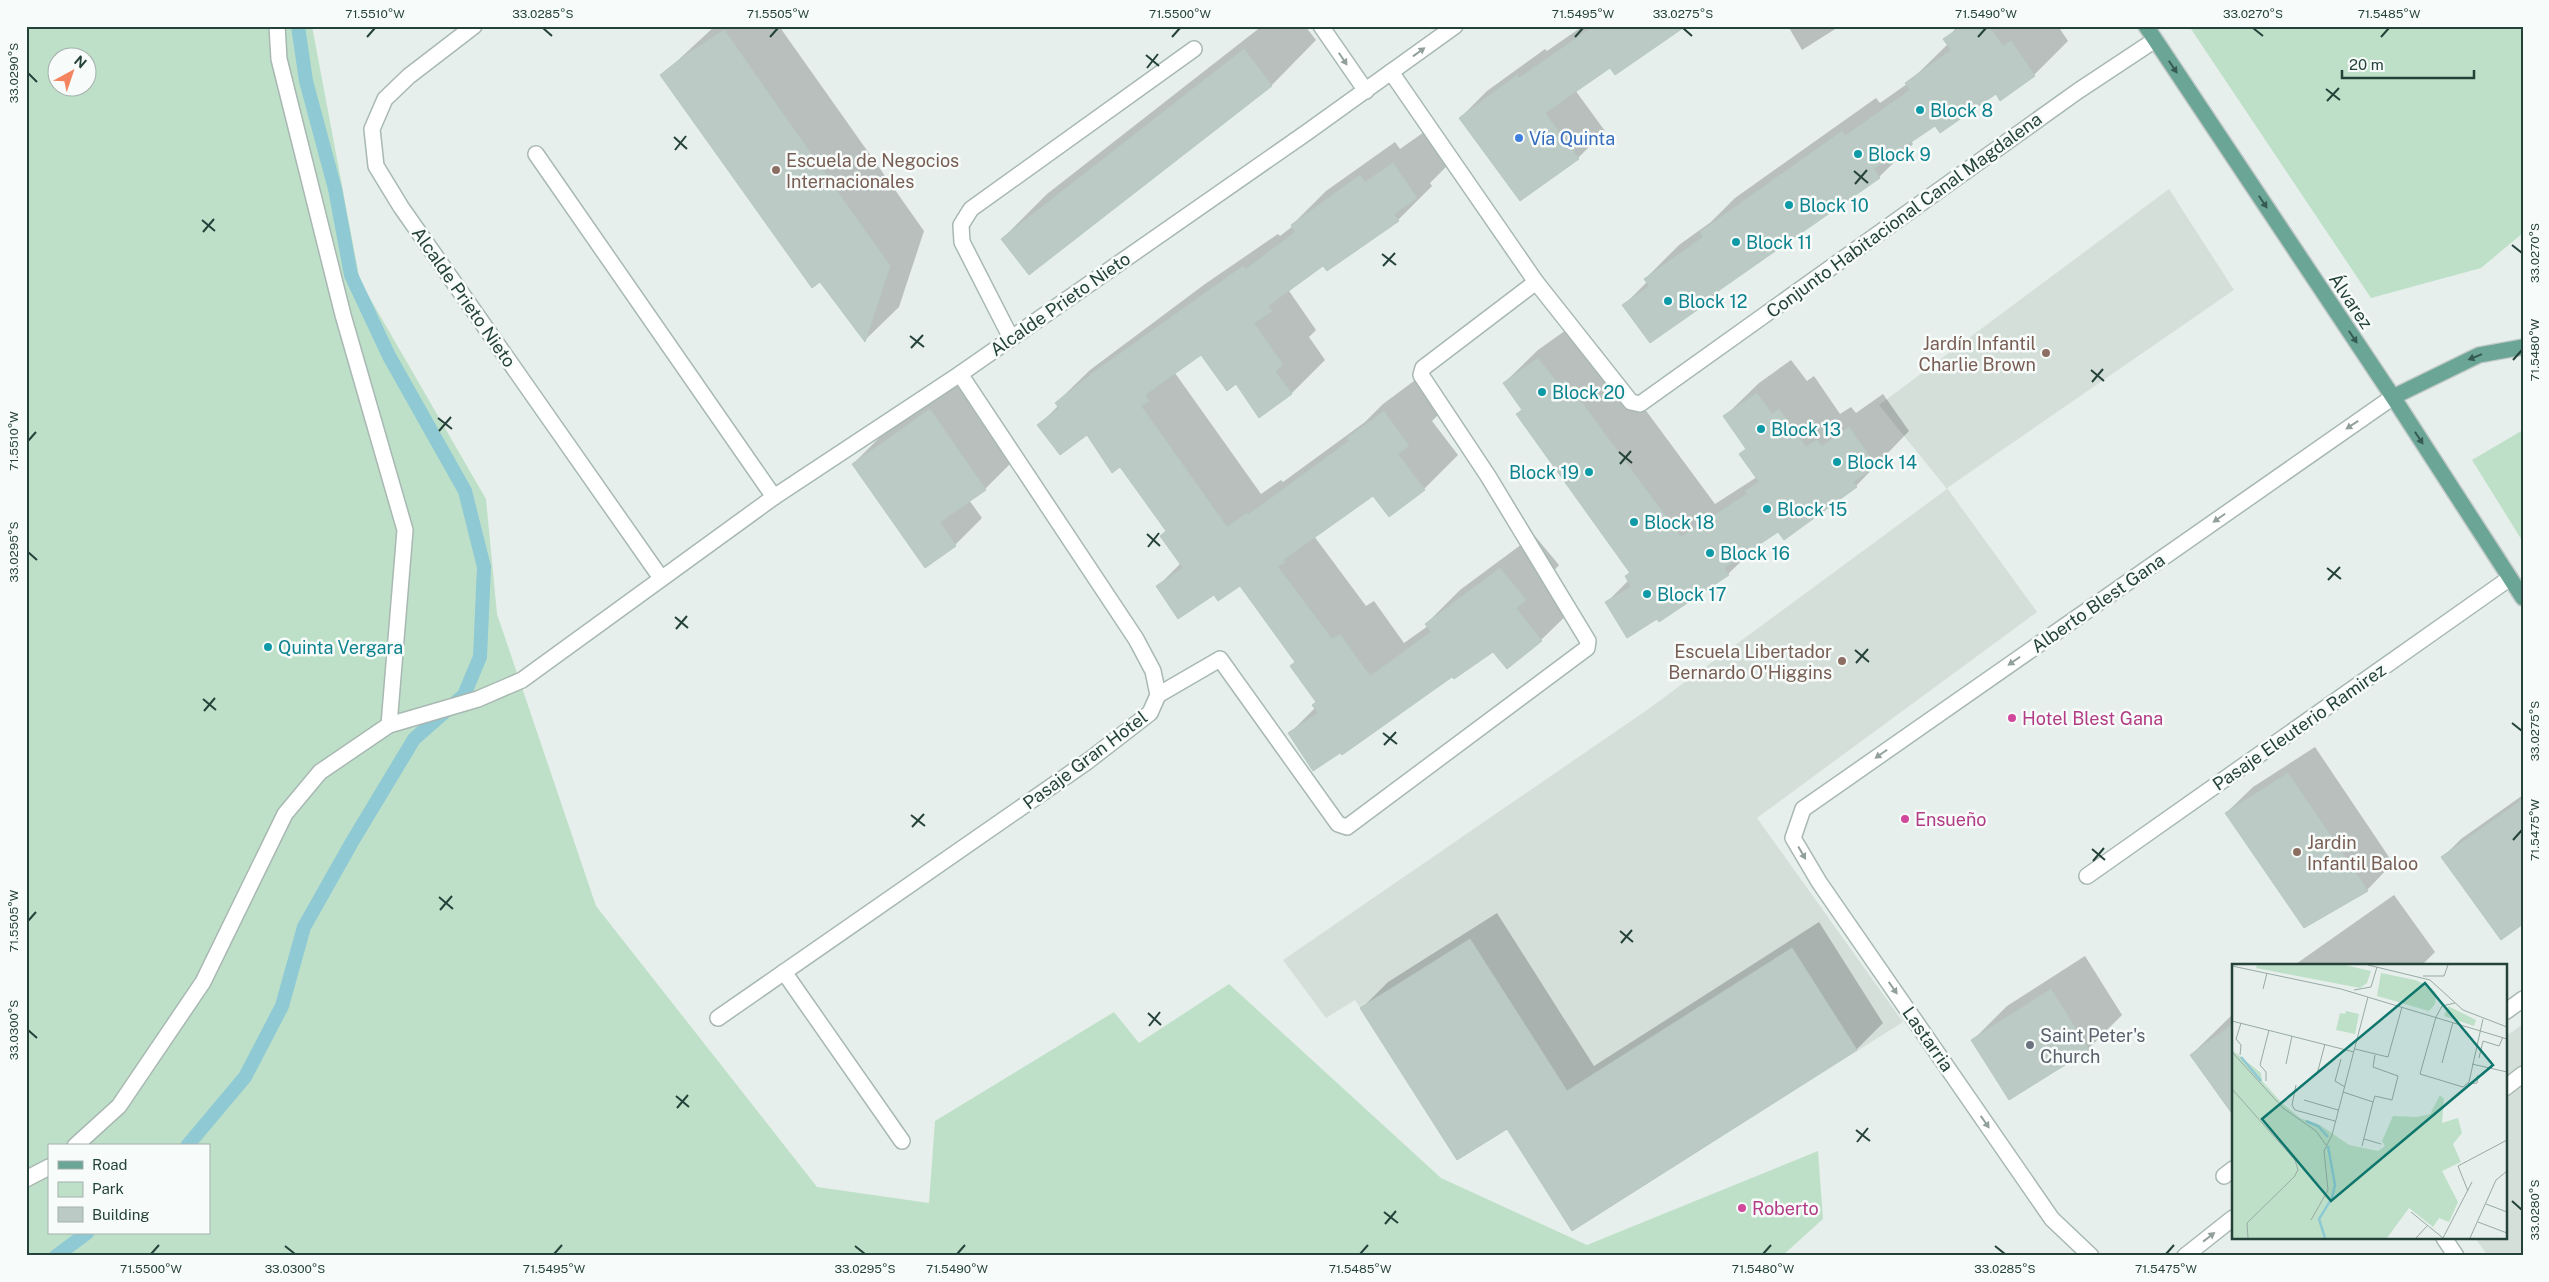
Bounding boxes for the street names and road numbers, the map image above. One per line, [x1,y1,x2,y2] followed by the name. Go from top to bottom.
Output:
[1762,108,2046,322] street label: Conjunto Habitacional Canal Magdalena
[408,223,520,371] street label: Alcalde Prieto Nieto
[986,248,1134,360] street label: Alcalde Prieto Nieto
[2325,269,2378,333] street label: Álvarez
[2027,549,2169,657] street label: Alberto Blest Gana
[2208,659,2390,795] street label: Pasaje Eleuterio Ramirez
[1019,707,1151,813] street label: Pasaje Gran Hotel
[1898,1003,1958,1075] street label: Lastarria

